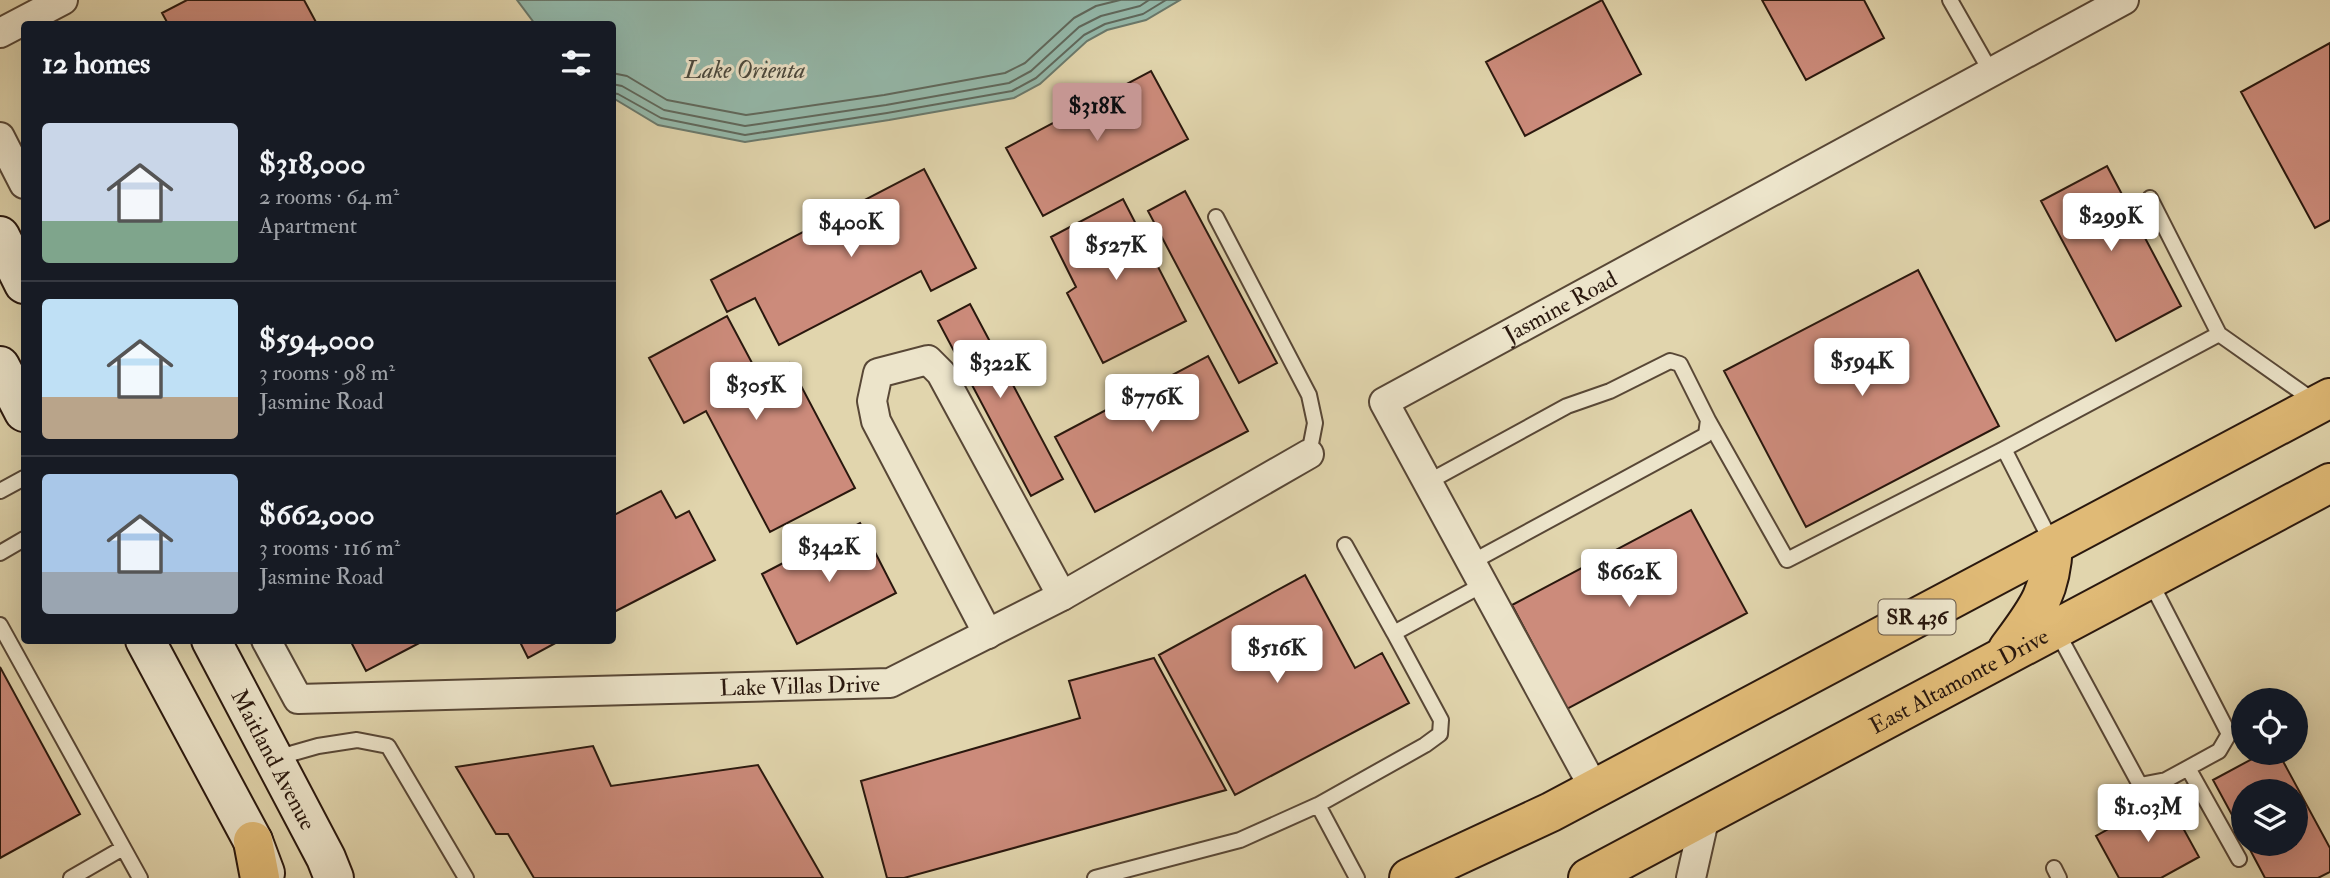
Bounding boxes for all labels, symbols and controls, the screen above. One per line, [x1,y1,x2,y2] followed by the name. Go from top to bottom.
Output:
[557,44,595,82] icon: filters
[42,45,150,82] text: 12 homes
[684,55,805,86] water label: Lake Orienta
[1048,83,1146,143] pin: $318K
[1069,91,1125,120] text: $318K
[259,145,366,182] text: $318,000
[98,151,182,235] icon: home
[259,182,399,211] text: 2 rooms · 64 m²
[2062,194,2160,253] pin: $299K
[802,200,900,259] pin: $400K
[2079,201,2143,230] text: $299K
[818,207,884,236] text: $400K
[259,211,357,240] text: Apartment
[1067,222,1165,282] pin: $527K
[1085,230,1147,259] text: $527K
[1498,264,1622,350] street label: Jasmine Road
[259,321,375,358] text: $594,000
[98,327,182,411] icon: home
[1813,338,1911,398] pin: $594K
[951,340,1049,400] pin: $322K
[1830,346,1894,375] text: $594K
[969,348,1031,377] text: $322K
[259,358,395,387] text: 3 rooms · 98 m²
[707,362,805,422] pin: $305K
[726,370,786,399] text: $305K
[1103,374,1201,434] pin: $776K
[1121,382,1183,411] text: $776K
[259,387,384,416] text: Jasmine Road
[259,496,375,533] text: $662,000
[98,502,182,586] icon: home
[780,524,878,584] pin: $342K
[798,532,860,561] text: $342K
[259,533,400,562] text: 3 rooms · 116 m²
[1580,550,1678,609] pin: $662K
[1597,557,1661,586] text: $662K
[259,562,384,591] text: Jasmine Road
[1878,600,1955,634] road number: SR 436
[1864,621,2054,741] street label: East Altamonte Drive
[1228,626,1326,685] pin: $516K
[1248,633,1306,662] text: $516K
[719,669,881,703] street label: Lake Villas Drive
[225,684,323,835] street label: Maitland Avenue
[2231,688,2308,856] map controls
[2231,688,2308,765] button: locate
[2231,779,2308,856] button: layers
[2091,784,2205,844] pin: $1.03M
[2114,792,2182,821] text: $1.03M

